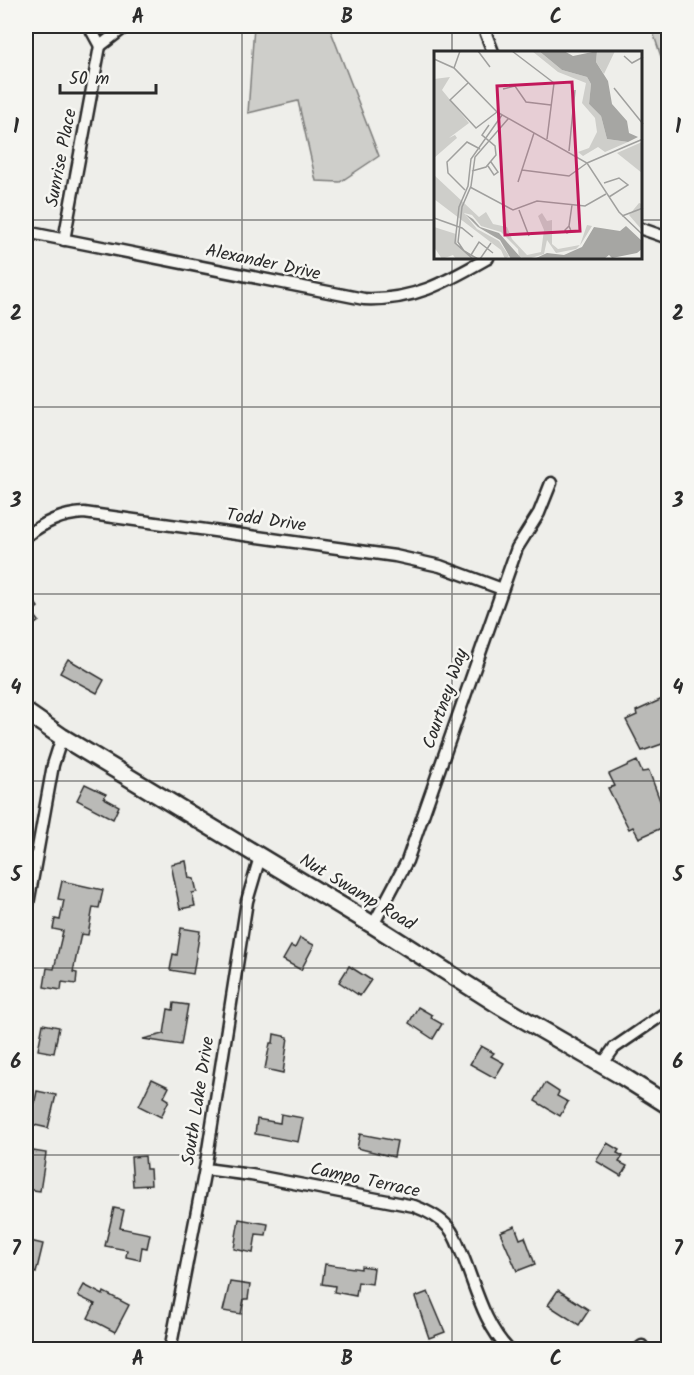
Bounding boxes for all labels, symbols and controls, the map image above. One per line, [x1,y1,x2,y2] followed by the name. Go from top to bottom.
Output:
[132,2,144,34] text: A
[341,2,353,34] text: B
[550,2,562,34] text: C
[434,51,643,260] inset map
[60,57,156,95] scale bar
[69,65,109,94] text: 50 m
[38,106,86,210] street label: Sunrise Place
[13,112,19,144] text: 1
[675,112,681,144] text: 1
[203,237,323,289] street label: Alexander Drive
[10,299,22,331] text: 2
[672,299,684,331] text: 2
[10,486,22,518] text: 3
[672,486,684,518] text: 3
[224,501,308,541] street label: Todd Drive
[415,644,477,753] street label: Courtney Way
[11,673,22,705] text: 4
[673,673,684,705] text: 4
[293,847,422,940] street label: Nut Swamp Road
[10,860,23,892] text: 5
[672,860,685,892] text: 5
[175,1035,223,1167] street label: South Lake Drive
[11,1047,22,1079] text: 6
[673,1047,684,1079] text: 6
[307,1155,423,1207] street label: Campo Terrace
[11,1234,21,1266] text: 7
[673,1234,683,1266] text: 7
[132,1344,144,1375] text: A
[341,1344,353,1375] text: B
[550,1344,562,1375] text: C

